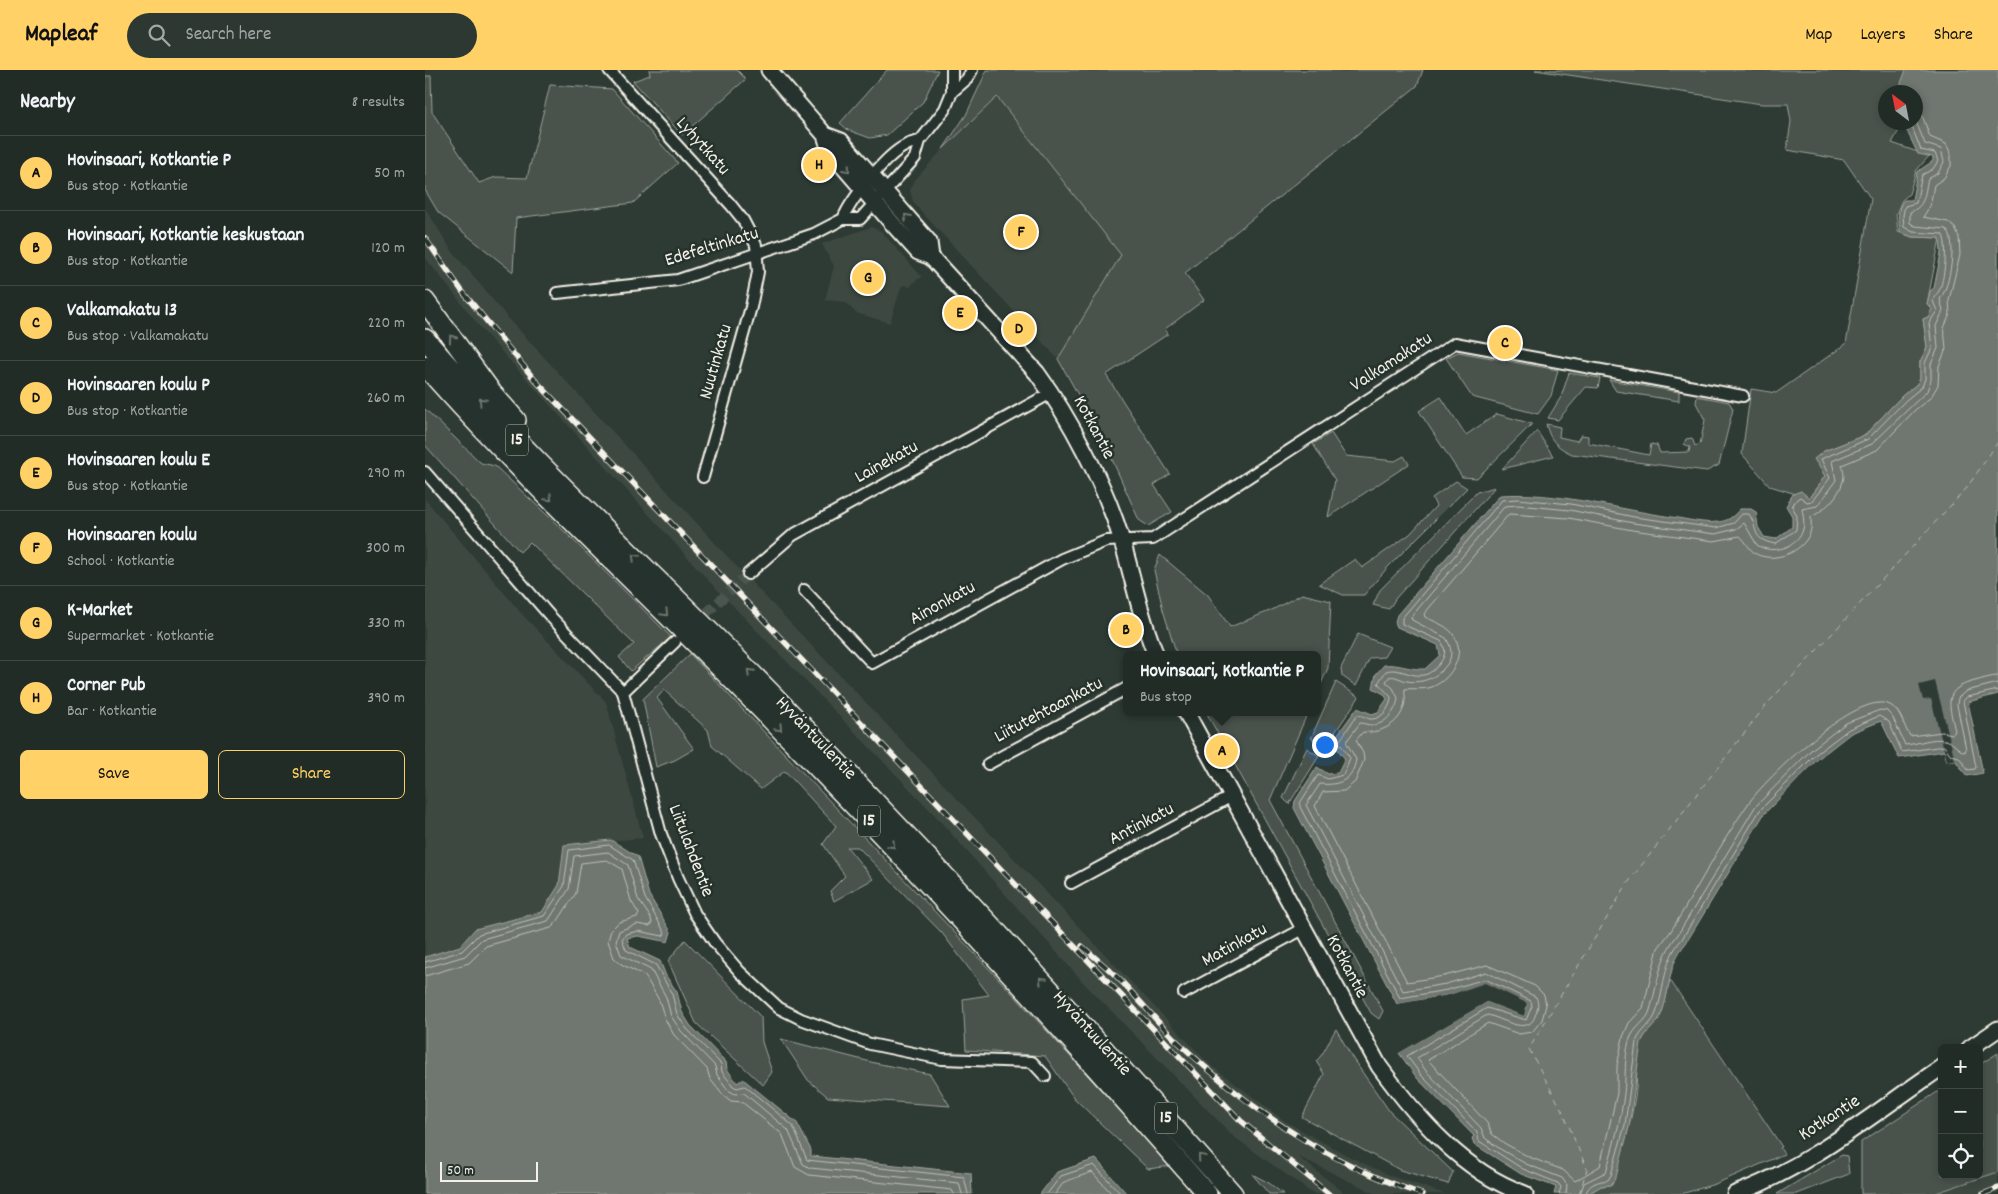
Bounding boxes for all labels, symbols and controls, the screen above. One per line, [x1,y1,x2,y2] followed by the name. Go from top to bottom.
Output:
[127,13,477,58] search box
[25,18,97,52] text: Mapleaf
[145,21,173,49] icon: search
[185,22,271,49] text: Search here
[1805,23,1832,48] text: Map
[1860,23,1906,48] text: Layers
[1934,23,1973,48] text: Share
[1878,85,1923,130] north arrow
[20,88,75,118] text: Nearby
[352,91,405,114] text: 8 results
[668,112,736,182] street label: Lyhytkatu
[803,146,835,184] pin: H
[67,148,231,175] text: Hovinsaari, Kotkantie P
[32,162,40,185] text: A
[374,162,405,185] text: 50 m
[841,164,850,173] one-way arrow
[67,175,188,198] text: Bus stop · Kotkantie
[1005,213,1037,251] pin: F
[903,214,912,223] one-way arrow
[662,221,762,275] street label: Edefeltinkatu
[67,223,304,250] text: Hovinsaari, Kotkantie keskustaan
[32,237,40,260] text: B
[371,237,405,260] text: 120 m
[67,250,188,273] text: Bus stop · Kotkantie
[852,259,884,297] pin: G
[944,294,976,332] pin: E
[67,298,177,325] text: Valkamakatu 13
[1003,310,1035,348] pin: D
[32,312,40,335] text: C
[368,312,405,335] text: 220 m
[693,321,741,403] street label: Nuutinkatu
[1489,324,1521,362] pin: C
[67,325,208,348] text: Bus stop · Valkamakatu
[1346,326,1438,400] street label: Valkamakatu
[449,335,458,344] one-way arrow
[67,373,210,400] text: Hovinsaaren koulu P
[32,387,40,410] text: D
[367,387,405,410] text: 260 m
[1065,391,1121,465] street label: Kotkantie
[479,398,488,407] one-way arrow
[67,400,188,423] text: Bus stop · Kotkantie
[506,424,528,456] road number: 15
[850,434,924,492] street label: Lainekatu
[67,448,210,475] text: Hovinsaaren koulu E
[32,462,40,485] text: E
[367,462,405,485] text: 290 m
[67,475,188,498] text: Bus stop · Kotkantie
[543,492,552,501] one-way arrow
[67,523,197,550] text: Hovinsaaren koulu
[32,537,40,560] text: F
[366,537,405,560] text: 300 m
[67,550,175,573] text: School · Kotkantie
[631,554,640,563] one-way arrow
[905,575,981,633] street label: Ainonkatu
[67,598,133,625] text: K-Market
[659,607,668,616] one-way arrow
[1110,611,1142,649] pin: B
[32,612,40,635] text: G
[367,612,405,635] text: 330 m
[67,625,214,648] text: Supermarket · Kotkantie
[1123,651,1321,716] popup
[1140,659,1304,686] text: Hovinsaari, Kotkantie P
[746,669,755,678] one-way arrow
[990,671,1108,751] street label: Liitutehtaankatu
[67,673,145,700] text: Corner Pub
[1140,686,1192,709] text: Bus stop
[32,687,40,710] text: H
[367,687,405,710] text: 390 m
[768,691,862,787] street label: Hyväntuulentie
[67,700,157,723] text: Bar · Kotkantie
[773,722,782,731] one-way arrow
[1206,732,1238,770] pin: A
[1312,732,1338,758] your location
[20,750,208,799] button: Save
[218,750,405,799] button: Share
[1105,797,1179,853] street label: Antinkatu
[660,801,720,901] street label: Liitulahdentie
[858,806,880,836] road number: 15
[886,839,895,848] one-way arrow
[1197,917,1273,975] street label: Matinkatu
[1318,930,1374,1004] street label: Kotkantie
[1039,977,1048,986] one-way arrow
[1045,985,1137,1083] street label: Hyväntuulentie
[1938,1044,1983,1179] map controls
[1938,1044,1983,1089] button: +
[1794,1089,1866,1149] street label: Kotkantie
[1938,1089,1983,1134] button: −
[1155,1102,1177,1134] road number: 15
[1938,1134,1983,1179] button: locate
[1198,1154,1207,1163] one-way arrow
[440,1159,537,1182] scale bar
[447,1161,474,1181] text: 50 m

